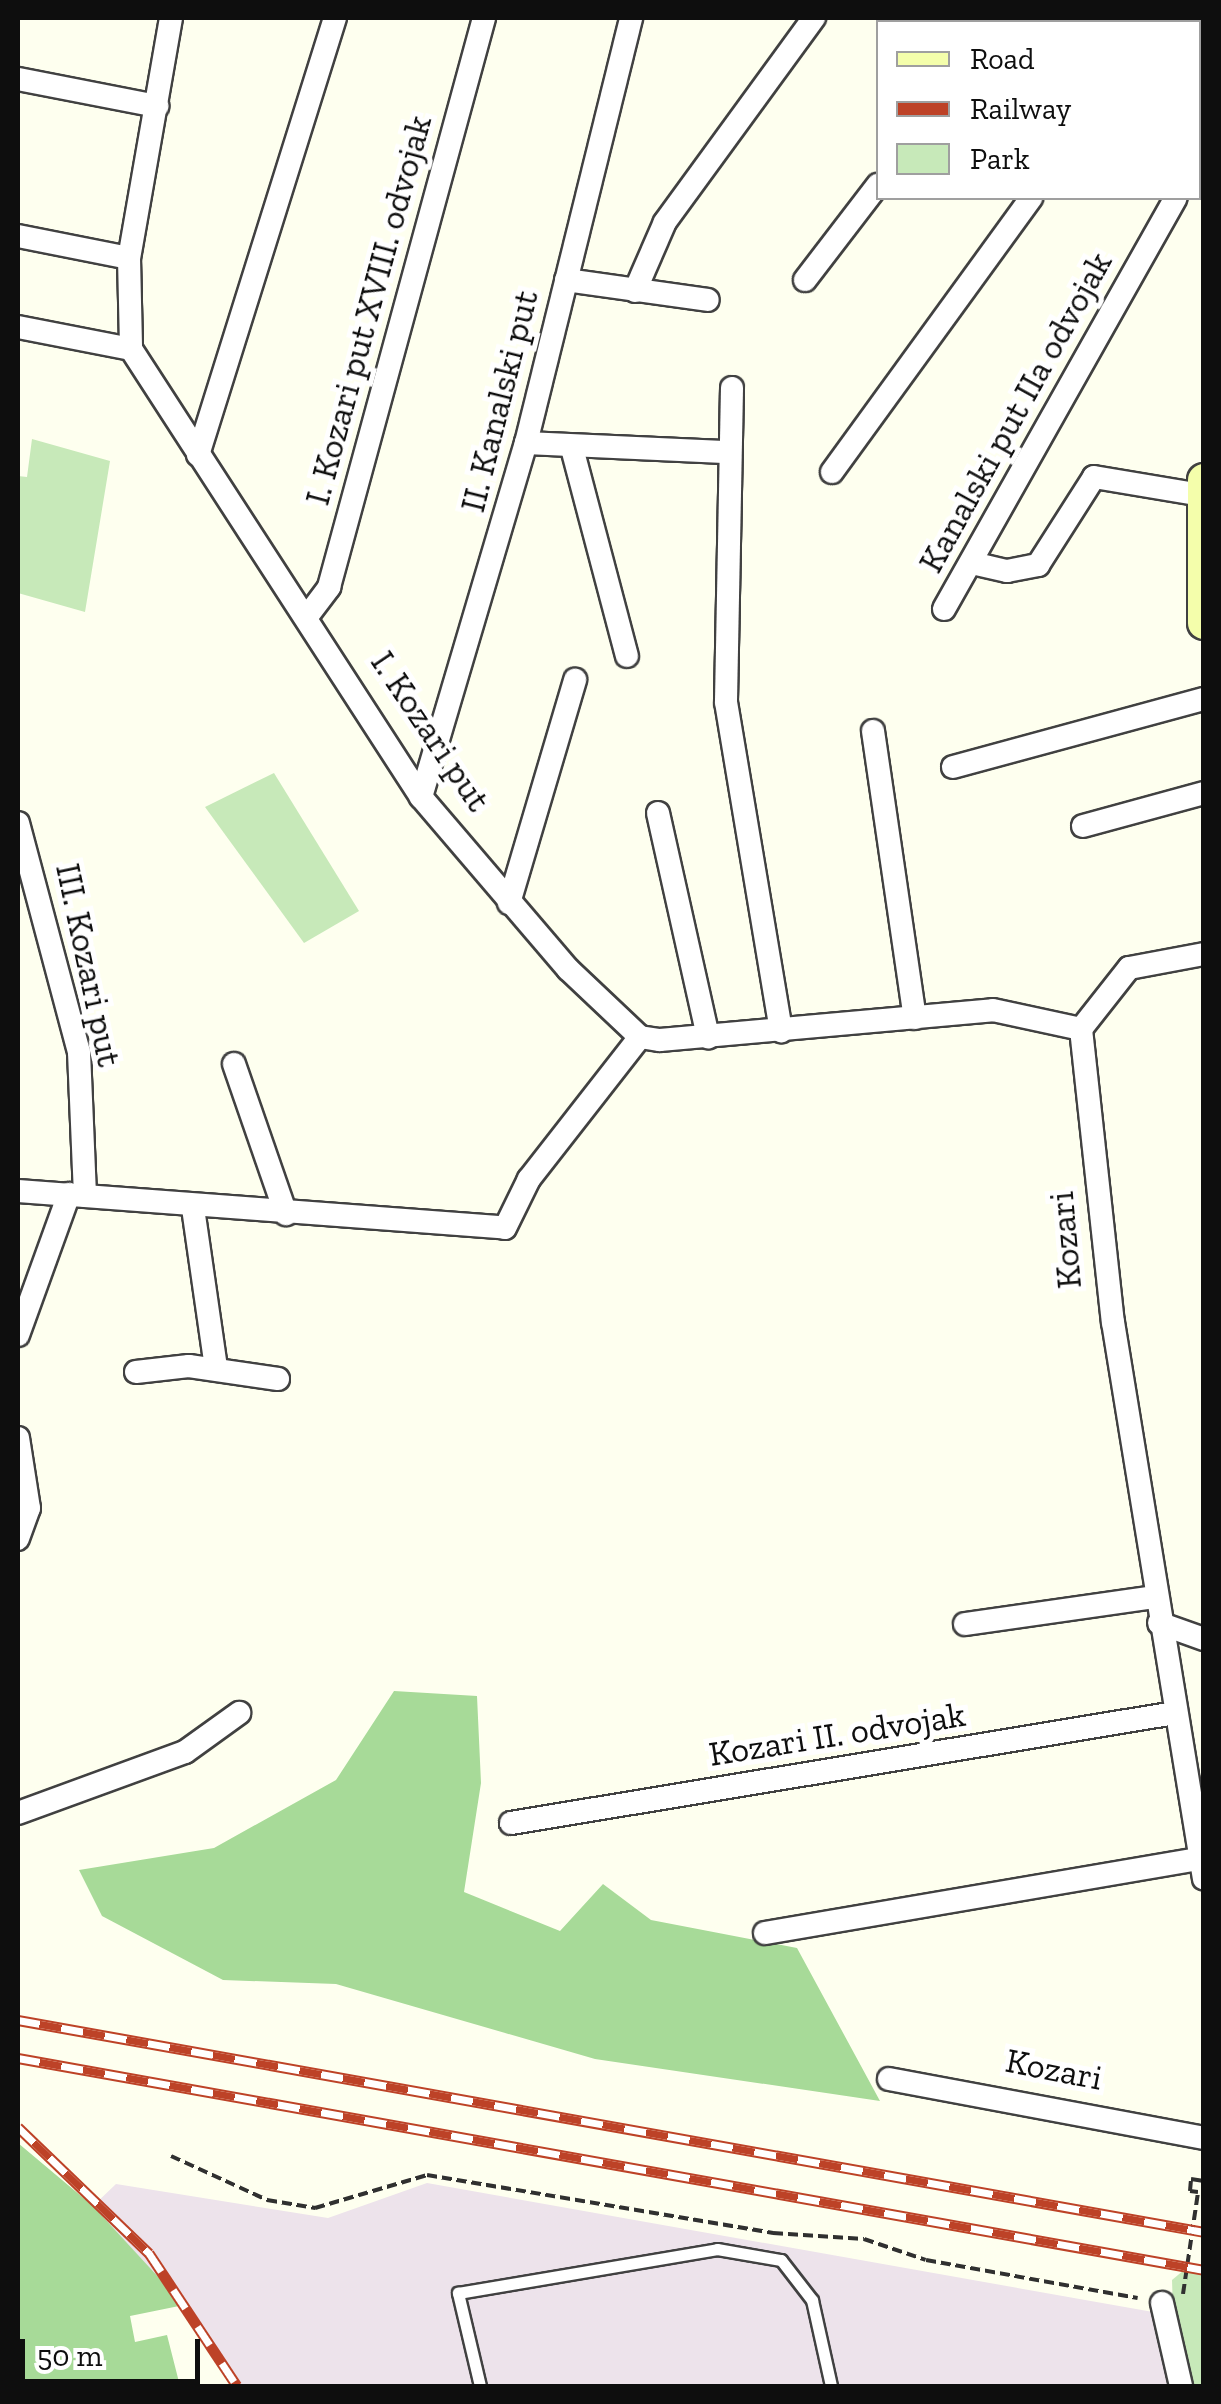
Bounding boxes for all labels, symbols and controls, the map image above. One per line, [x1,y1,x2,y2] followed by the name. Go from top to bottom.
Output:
[876,20,1201,200] legend
[970,41,1035,77] text: Road
[970,91,1071,127] text: Railway
[296,111,440,509] street label: I. Kozari put XVIII. odvojak
[970,141,1030,177] text: Park
[909,245,1121,579] street label: Kanalski put IIa odvojak
[451,286,547,516] street label: II. Kanalski put
[362,643,500,819] street label: I. Kozari put
[47,860,131,1070] street label: III. Kozari put
[1040,1190,1090,1290] street label: Kozari
[706,1693,968,1775] street label: Kozari II. odvojak
[1002,2039,1106,2099] street label: Kozari
[25,2319,205,2381] scale bar
[37,2338,102,2374] text: 50 m

